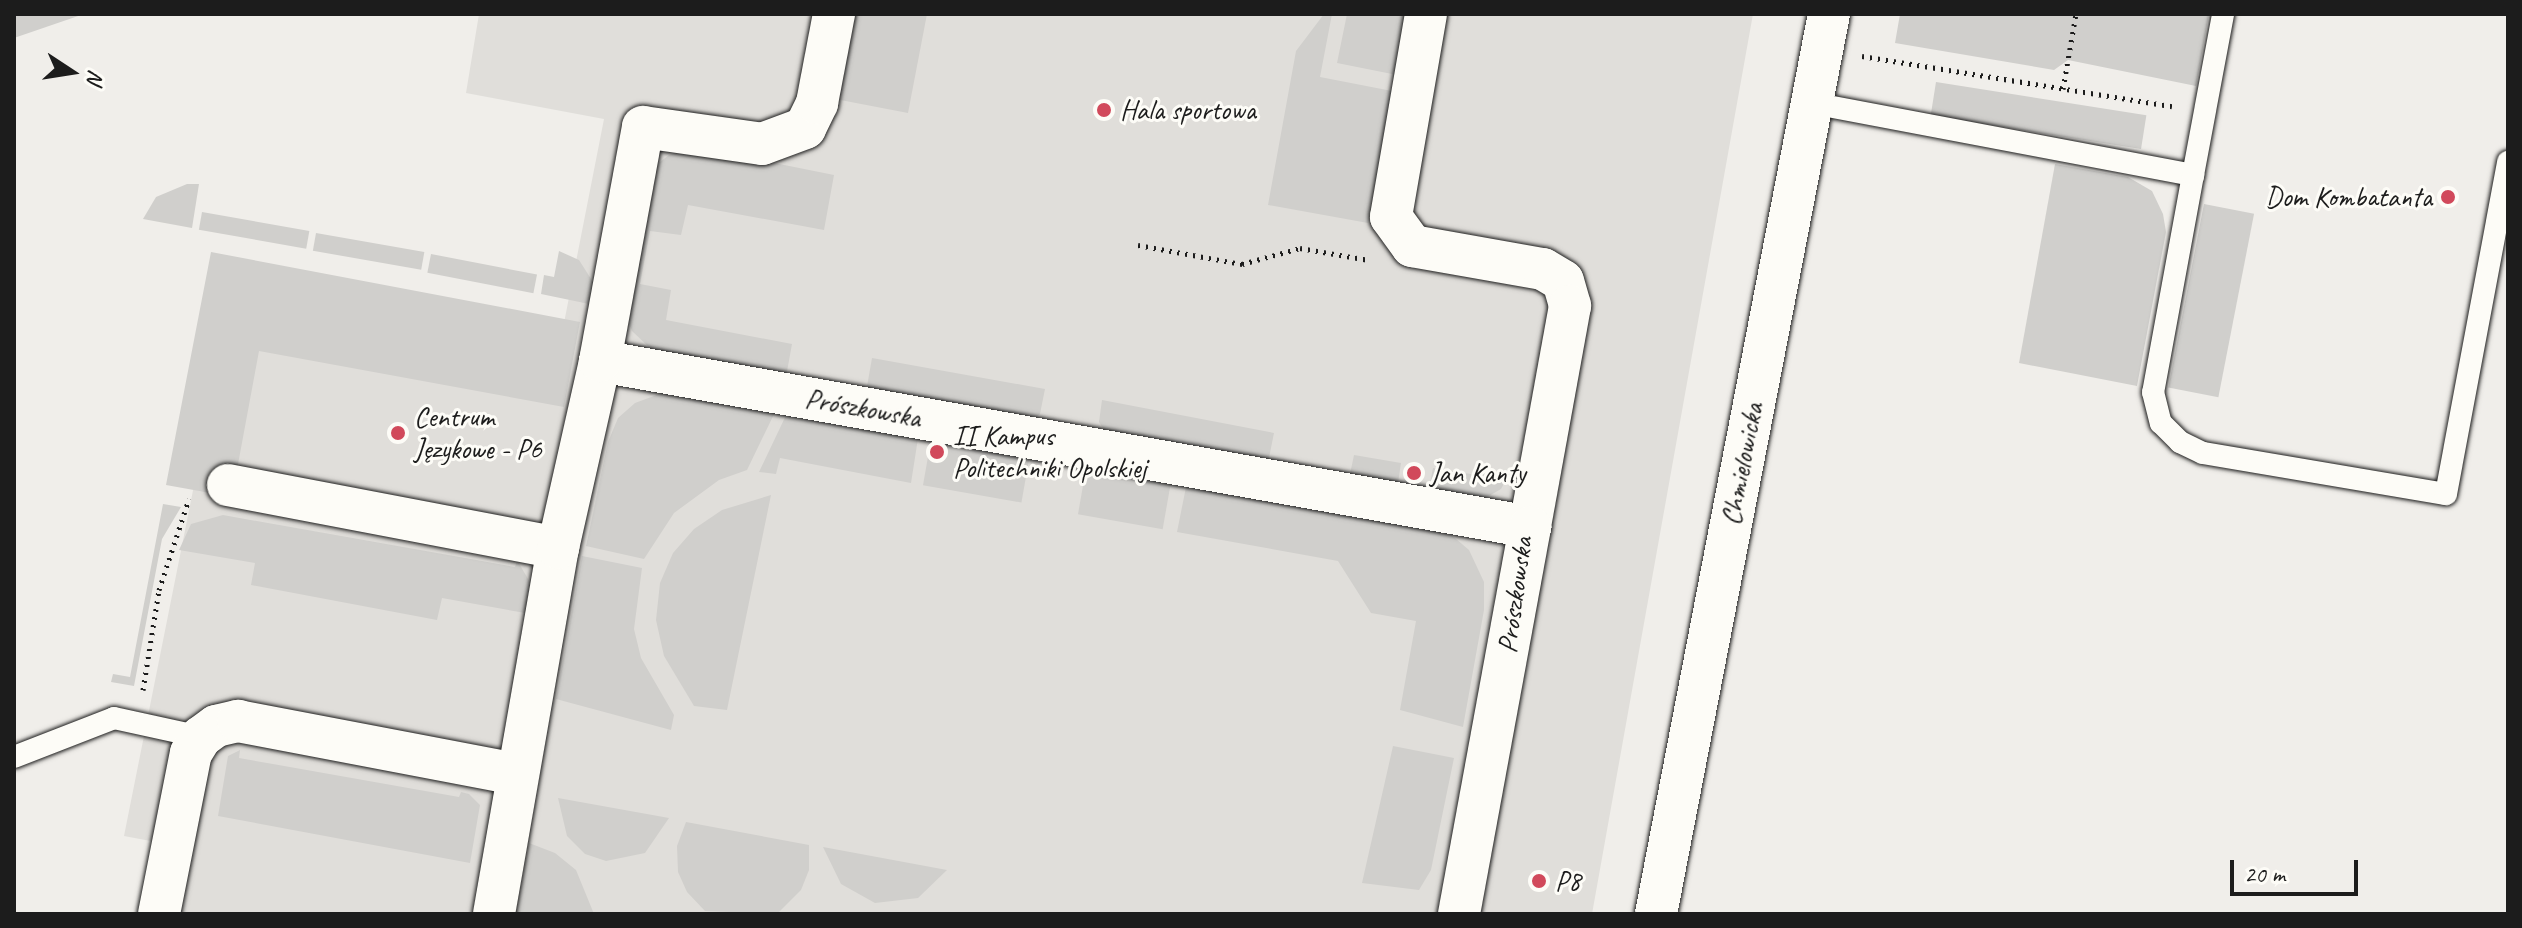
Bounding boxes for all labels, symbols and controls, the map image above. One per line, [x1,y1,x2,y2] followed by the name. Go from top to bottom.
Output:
[32,32,112,112] north arrow
[80,67,111,87] text: N
[1120,93,1256,127] place label: Hala sportowa
[1095,101,1113,119] marker: Hala sportowa
[2267,180,2432,214] place label: Dom Kombatanta
[2439,188,2457,206] marker: Dom Kombatanta
[803,381,923,435] street label: Prószkowska
[414,400,542,466] place label: Centrum Językowe - P6
[1714,400,1770,528] street label: Chmielowicka
[953,419,1146,485] place label: II Kampus Politechniki Opolskiej
[389,424,407,442] marker: Centrum Językowe - P6
[928,443,946,461] marker: II Kampus Politechniki Opolskiej
[1430,456,1526,490] place label: Jan Kanty
[1405,464,1423,482] marker: Jan Kanty
[1490,535,1540,655] street label: Prószkowska
[2234,844,2362,894] scale bar
[2244,859,2285,889] text: 20 m
[1555,864,1581,898] place label: P8
[1530,872,1548,890] marker: P8

